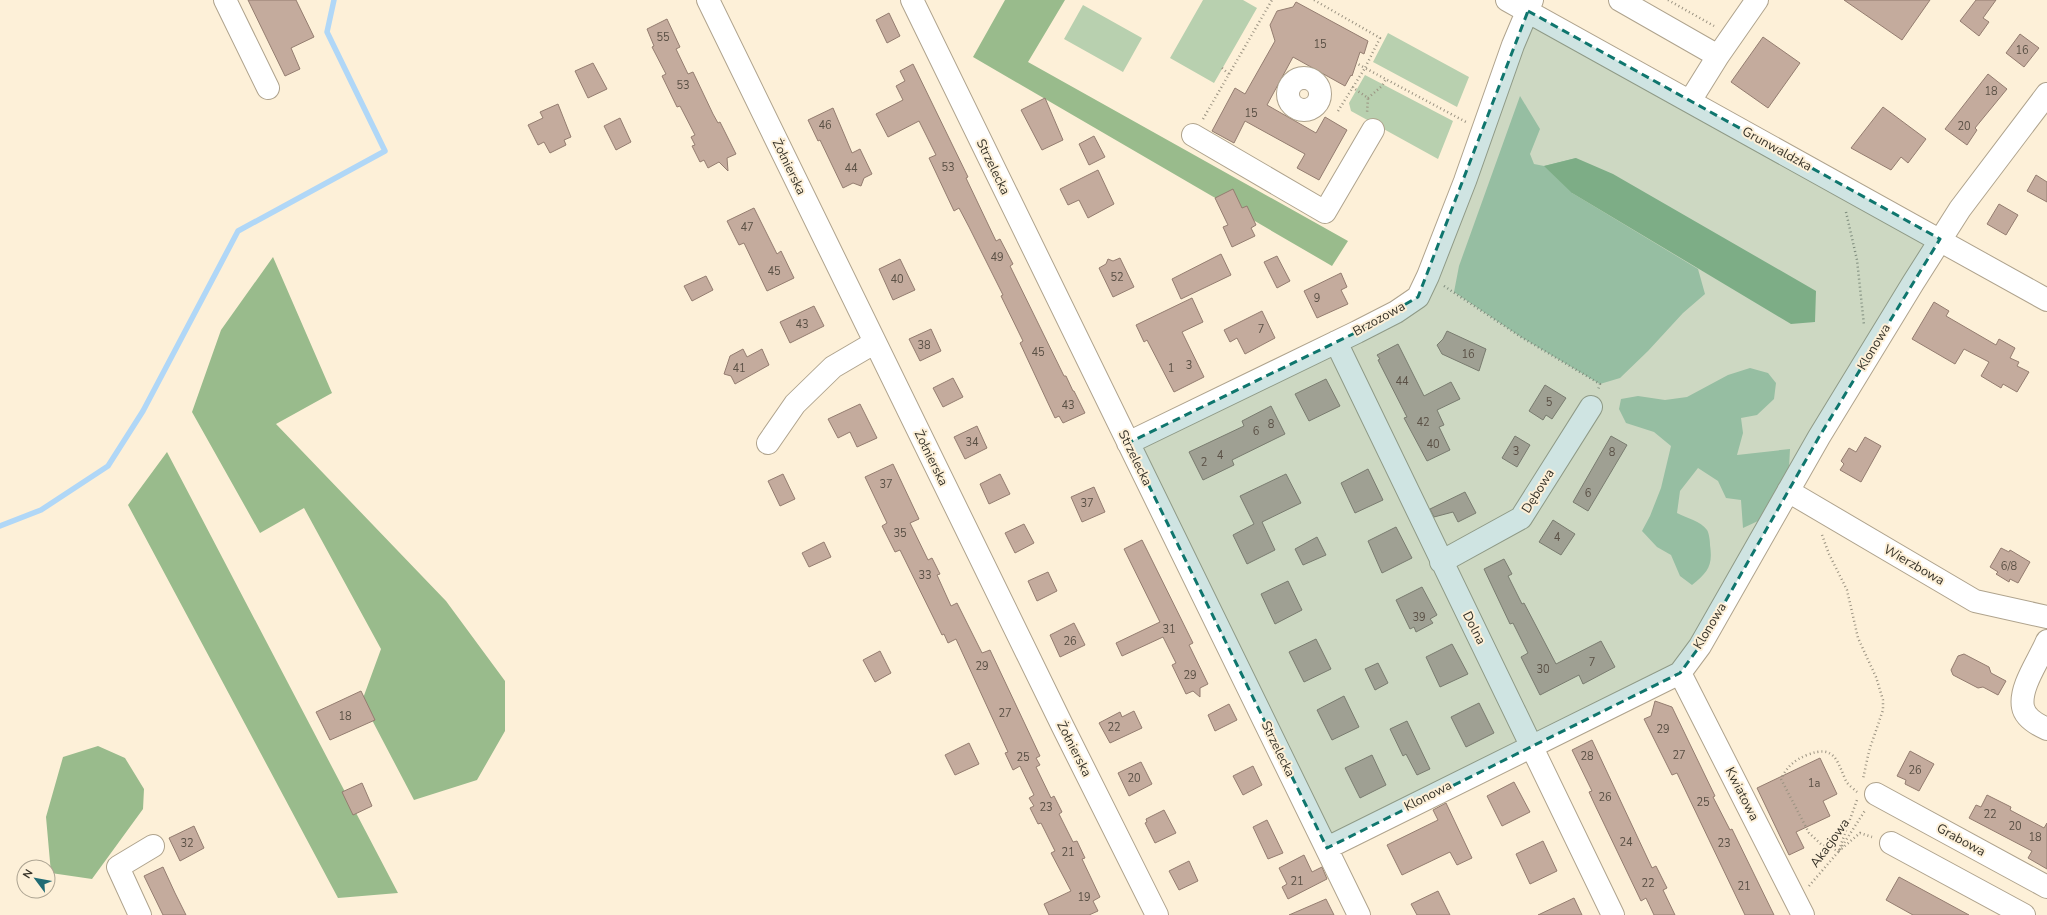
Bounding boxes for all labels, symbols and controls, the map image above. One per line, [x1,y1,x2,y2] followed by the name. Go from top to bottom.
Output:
[656,30,670,45] house number: 55
[1313,37,1327,52] house number: 15
[2015,43,2029,58] house number: 16
[676,78,690,93] house number: 53
[1984,84,1998,99] house number: 18
[1244,106,1258,121] house number: 15
[818,118,832,133] house number: 46
[1957,119,1971,134] house number: 20
[1739,122,1815,176] street label: Grunwaldzka
[768,136,811,198] street label: Żołnierska
[972,136,1014,198] street label: Strzelecka
[941,160,955,175] house number: 53
[844,161,858,176] house number: 44
[740,220,754,235] house number: 47
[990,250,1004,265] house number: 49
[767,264,781,279] house number: 45
[1110,270,1124,285] house number: 52
[890,272,904,287] house number: 40
[1314,291,1320,306] house number: 9
[1350,297,1408,341] street label: Brzozowa
[795,317,809,332] house number: 43
[1853,320,1895,374] street label: Klonowa
[1258,322,1264,337] house number: 7
[917,338,931,353] house number: 38
[1031,345,1045,360] house number: 45
[1461,347,1475,362] house number: 16
[1186,358,1192,373] house number: 3
[732,361,746,376] house number: 41
[1168,361,1174,376] house number: 1
[1395,374,1409,389] house number: 44
[1546,395,1553,410] house number: 5
[1061,398,1075,413] house number: 43
[1416,415,1430,430] house number: 42
[1268,417,1275,432] house number: 8
[1253,424,1260,439] house number: 6
[910,427,953,489] street label: Żołnierska
[1114,427,1156,489] street label: Strzelecka
[965,435,979,450] house number: 34
[1426,437,1440,452] house number: 40
[1513,444,1519,459] house number: 3
[1609,445,1616,460] house number: 8
[1217,448,1224,463] house number: 4
[1201,455,1207,470] house number: 2
[1517,465,1559,517] street label: Dębowa
[879,477,893,492] house number: 37
[1585,486,1592,501] house number: 6
[1080,496,1094,511] house number: 37
[893,526,907,541] house number: 35
[1554,530,1561,545] house number: 4
[1880,540,1948,590] street label: Wierzbowa
[2001,559,2018,574] house number: 6/8
[918,568,932,583] house number: 33
[1689,599,1731,653] street label: Klonowa
[1458,608,1490,648] street label: Dolna
[1412,610,1426,625] house number: 39
[1162,622,1176,637] house number: 31
[1063,634,1077,649] house number: 26
[1589,655,1595,670] house number: 7
[975,659,989,674] house number: 29
[1536,662,1550,677] house number: 30
[1183,668,1197,683] house number: 29
[998,706,1012,721] house number: 27
[338,709,352,724] house number: 18
[1052,718,1097,780] street label: Żołnierska
[1257,718,1299,780] street label: Strzelecka
[1107,720,1121,735] house number: 22
[1656,722,1670,737] house number: 29
[1672,748,1686,763] house number: 27
[1580,749,1594,764] house number: 28
[1016,750,1030,765] house number: 25
[1908,763,1922,778] house number: 26
[1721,764,1763,824] street label: Kwiatowa
[1127,771,1141,786] house number: 20
[1401,776,1455,816] street label: Klonowa
[1808,776,1820,791] house number: 1a
[1598,790,1612,805] house number: 26
[1696,795,1710,810] house number: 25
[1039,800,1053,815] house number: 23
[1983,807,1997,822] house number: 22
[1806,815,1854,871] street label: Akacjowa
[1933,819,1989,861] street label: Grabowa
[2008,819,2022,834] house number: 20
[2028,830,2042,845] house number: 18
[1619,835,1633,850] house number: 24
[180,836,194,851] house number: 32
[1717,836,1731,851] house number: 23
[1061,845,1075,860] house number: 21
[16,859,56,899] north arrow
[19,866,36,881] text: N
[1290,874,1304,889] house number: 21
[1641,876,1655,891] house number: 22
[1737,879,1751,894] house number: 21
[1077,890,1091,905] house number: 19

